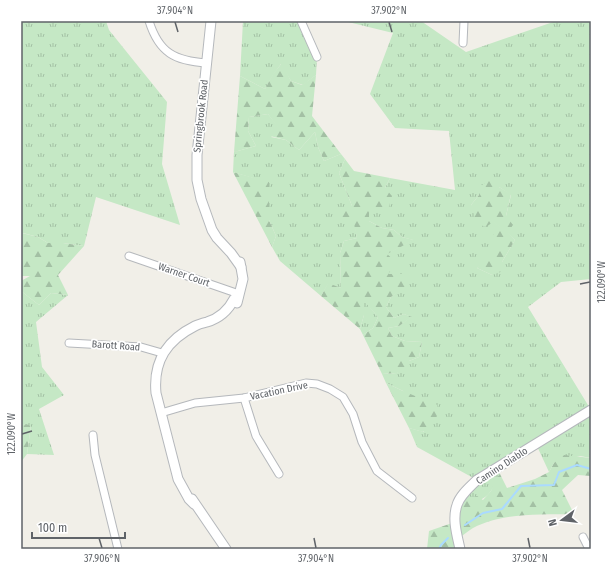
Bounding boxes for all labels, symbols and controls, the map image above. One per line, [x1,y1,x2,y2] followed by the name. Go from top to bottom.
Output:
[157,5,193,17] text: 37.904°N
[371,5,407,17] text: 37.902°N
[191,79,211,153] street label: Springbrook Road
[596,260,608,303] text: 122.090°W
[157,261,212,290] street label: Warner Court
[91,338,141,354] street label: Barott Road
[249,379,309,403] street label: Vacation Drive
[6,412,18,455] text: 122.090°W
[474,445,530,487] street label: Camino Diablo
[542,500,582,540] north arrow
[32,514,125,540] scale bar
[546,518,560,527] text: N
[38,521,67,535] text: 100 m
[84,553,120,565] text: 37.906°N
[298,553,334,565] text: 37.904°N
[512,553,548,565] text: 37.902°N

